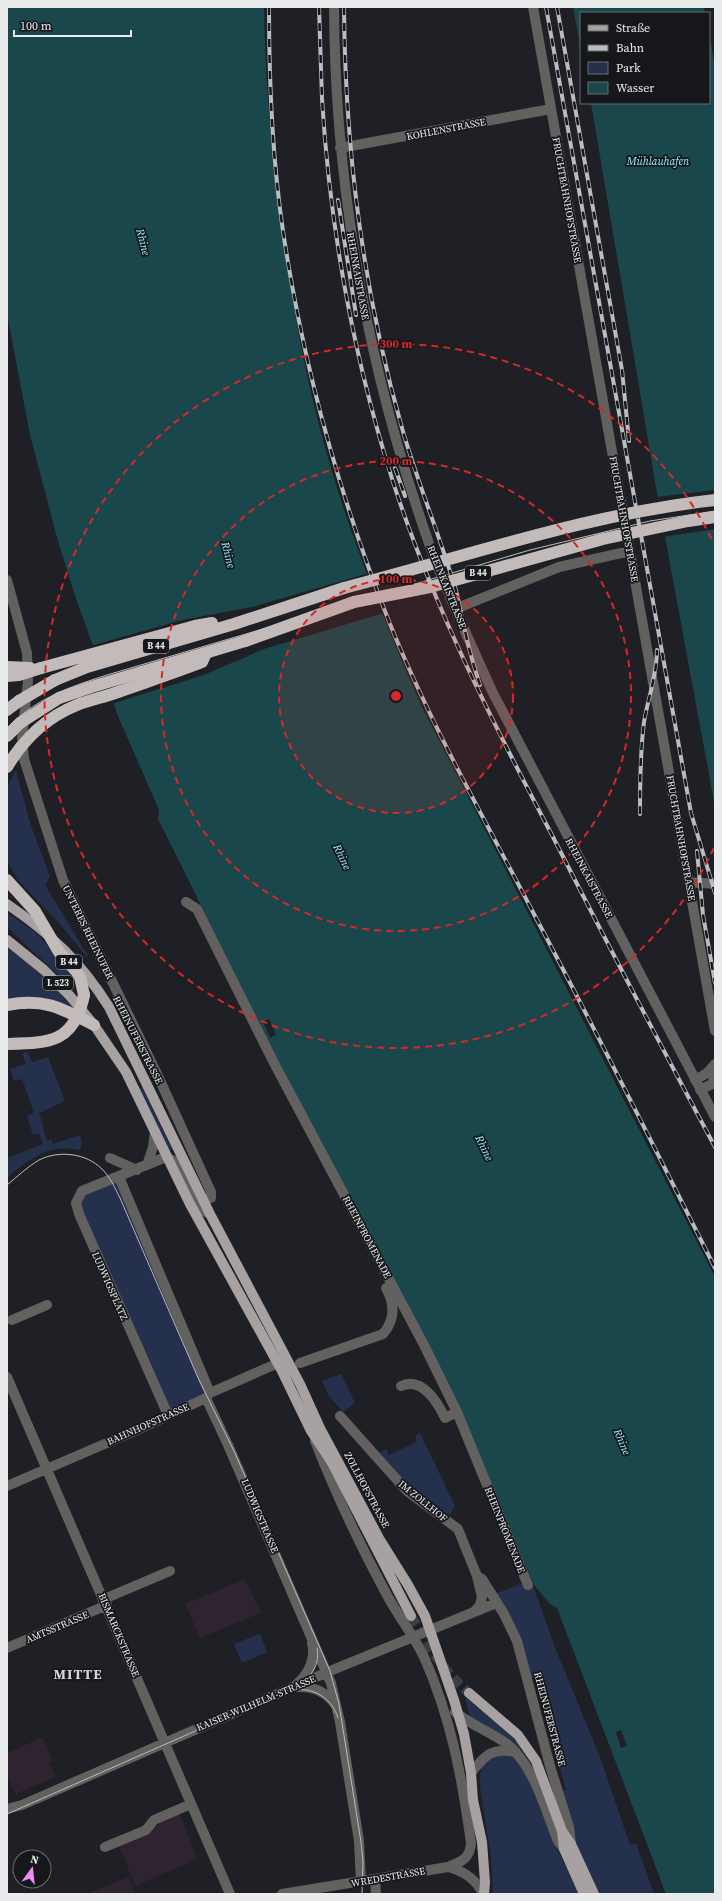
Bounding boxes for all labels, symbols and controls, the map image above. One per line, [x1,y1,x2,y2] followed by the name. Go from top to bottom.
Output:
[14,12,131,38] scale bar
[580,12,710,104] legend
[20,18,52,34] text: 100 m
[616,20,650,36] text: Straße
[616,40,644,56] text: Bahn
[616,60,641,76] text: Park
[616,80,654,96] text: Wasser
[405,115,487,143] street label: KOHLENSTRASSE
[550,136,584,264] street label: FRUCHTBAHNHOFSTRASSE
[626,154,690,169] water label: Mühlauhafen
[132,226,154,257] water label: Rhine
[344,231,372,321] street label: RHEINKAISTRASSE
[380,336,413,352] text: 300 m
[380,453,413,469] text: 200 m
[607,455,641,583] street label: FRUCHTBAHNHOFSTRASSE
[217,539,239,570] water label: Rhine
[424,543,470,631] street label: RHEINKAISTRASSE
[465,566,491,580] road number: B 44
[380,571,413,587] text: 100 m
[143,639,169,653] road number: B 44
[389,689,403,703] centre of rings
[664,774,698,902] street label: FRUCHTBAHNHOFSTRASSE
[562,836,616,920] street label: RHEINKAISTRASSE
[329,841,355,873] water label: Rhine
[60,883,117,982] street label: UNTERES RHEINUFER
[56,955,82,969] road number: B 44
[43,976,73,990] road number: L 523
[110,994,166,1086] street label: RHEINUFERSTRASSE
[471,1132,497,1164] water label: Rhine
[340,1193,394,1281] street label: RHEINPROMENADE
[89,1250,131,1323] street label: LUDWIGSPLATZ
[105,1400,191,1448] street label: BAHNHOFSTRASSE
[609,1426,634,1458] water label: Rhine
[341,1450,393,1530] street label: ZOLLHOFSTRASSE
[238,1477,282,1555] street label: LUDWIGSTRASSE
[396,1477,450,1525] street label: IM ZOLLHOF
[482,1485,528,1575] street label: RHEINPROMENADE
[95,1591,143,1679] street label: BISMARCKSTRASSE
[24,1608,90,1646] street label: AMTSSTRASSE
[53,1664,103,1684] district label: MITTE
[531,1670,569,1768] street label: RHEINUFERSTRASSE
[194,1672,318,1734] street label: KAISER-WILHELM-STRASSE
[12,1849,52,1889] north arrow
[29,1852,40,1868] text: N
[350,1864,426,1890] street label: WREDESTRASSE

